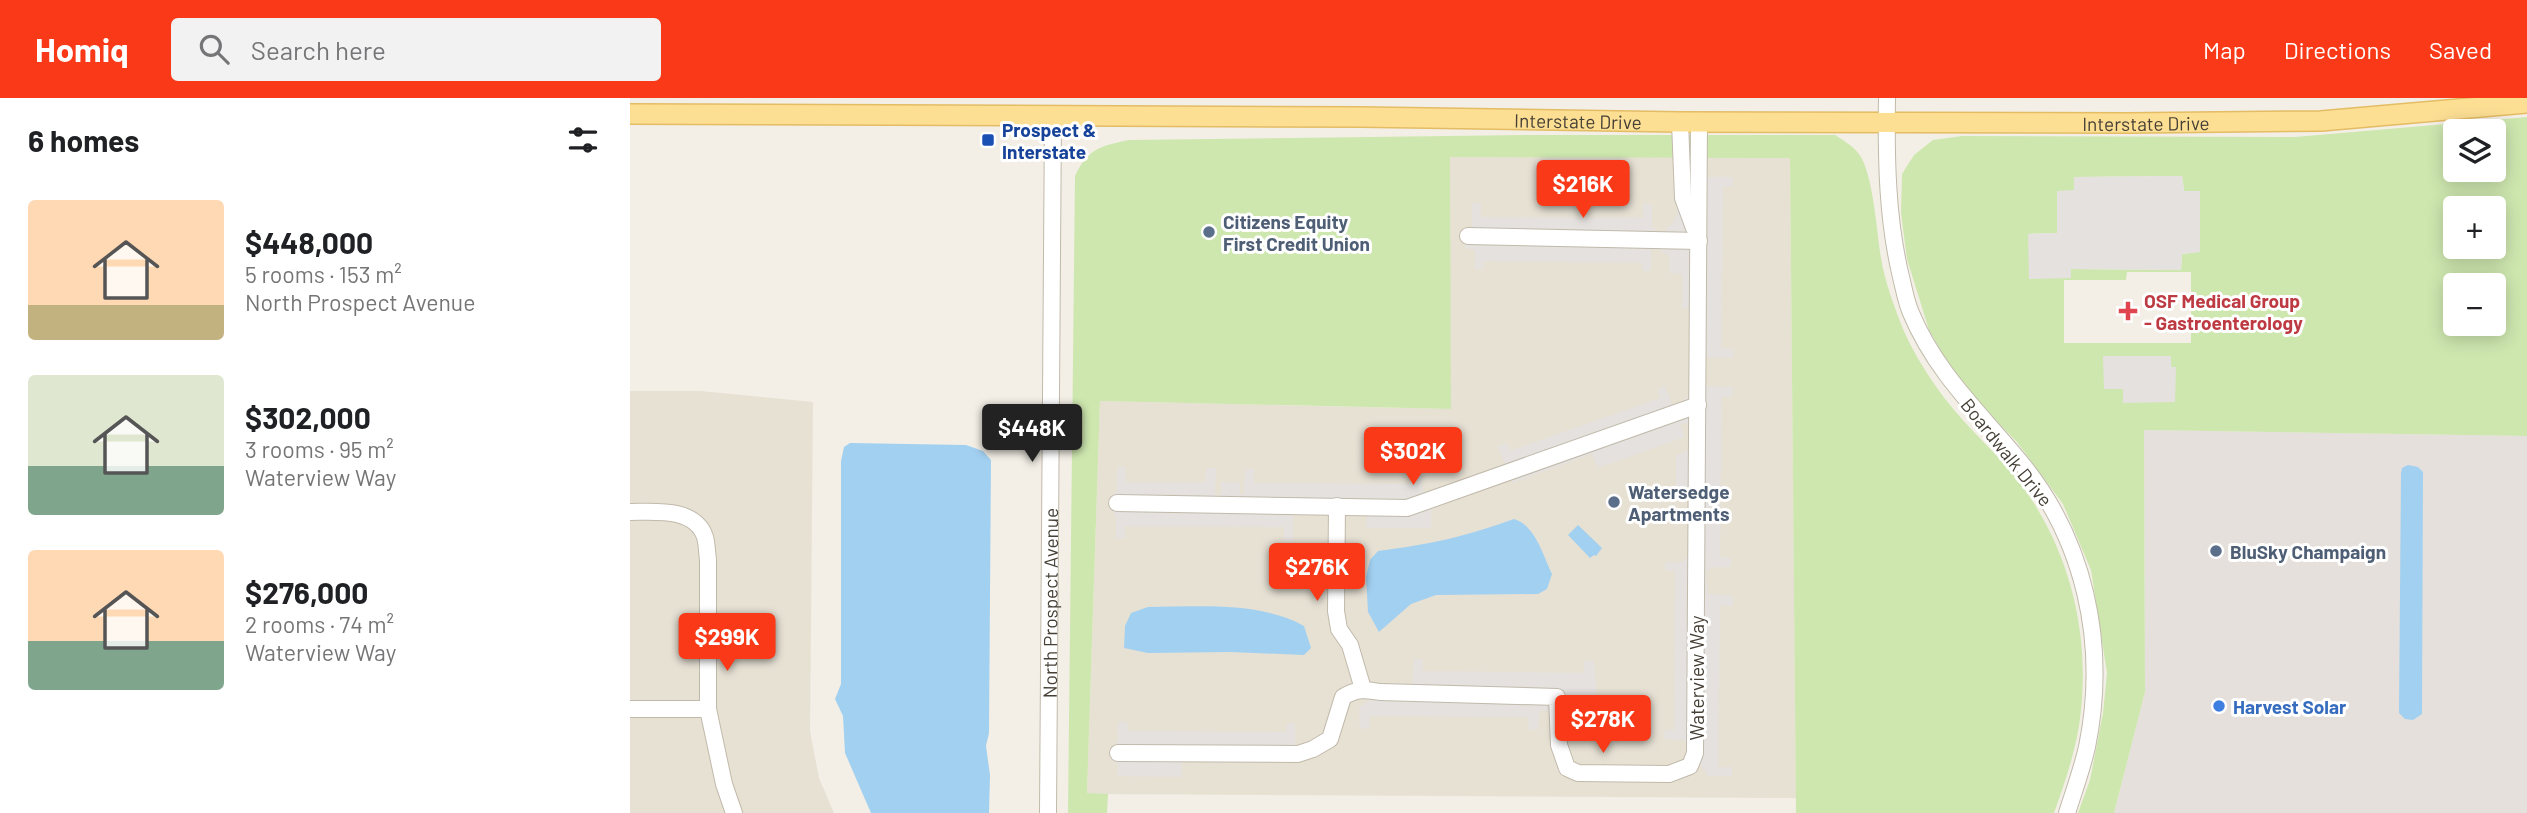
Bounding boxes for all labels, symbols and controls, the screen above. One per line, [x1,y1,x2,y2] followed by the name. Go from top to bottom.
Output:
[171,18,661,81] search box
[35,29,129,69] text: Homiq
[195,30,233,68] icon: search
[251,34,386,65] text: Search here
[2203,35,2246,64] text: Map
[2284,35,2391,64] text: Directions
[2429,35,2492,64] text: Saved
[1514,108,1642,133] street label: Interstate Drive
[2082,111,2210,135] street label: Interstate Drive
[1002,118,1096,163] place label: Prospect & Interstate
[2443,119,2506,336] map controls
[2443,119,2506,182] button: layers
[564,121,602,159] icon: filters
[28,122,139,158] text: 6 homes
[980,132,996,148] marker: Prospect & Interstate
[1534,160,1632,220] pin: $216K
[1553,169,1613,197] text: $216K
[2443,196,2506,259] button: +
[1223,210,1370,255] place label: Citizens Equity First Credit Union
[245,224,373,260] text: $448,000
[1201,224,1217,240] marker: Citizens Equity First Credit Union
[84,228,168,312] icon: home
[245,260,402,288] text: 5 rooms · 153 m²
[2443,273,2506,336] button: −
[245,288,475,316] text: North Prospect Avenue
[2144,289,2303,334] place label: OSF Medical Group - Gastroenterology
[2118,301,2138,321] marker: OSF Medical Group - Gastroenterology
[1956,393,2058,511] street label: Boardwalk Drive
[245,399,371,435] text: $302,000
[84,403,168,487] icon: home
[983,404,1081,464] pin: $448K
[998,413,1066,441] text: $448K
[1364,428,1462,487] pin: $302K
[245,435,394,463] text: 3 rooms · 95 m²
[1380,436,1446,464] text: $302K
[245,463,396,491] text: Waterview Way
[1628,480,1730,525] place label: Watersedge Apartments
[1606,494,1622,510] marker: Watersedge Apartments
[1037,508,1062,698] street label: North Prospect Avenue
[2230,540,2386,563] place label: BluSky Champaign
[2208,543,2224,559] marker: BluSky Champaign
[1268,544,1366,603] pin: $276K
[1285,552,1349,580] text: $276K
[245,574,368,610] text: $276,000
[84,578,168,662] icon: home
[245,610,394,638] text: 2 rooms · 74 m²
[678,614,776,673] pin: $299K
[1685,615,1708,740] street label: Waterview Way
[695,622,759,650] text: $299K
[245,638,396,666] text: Waterview Way
[2233,695,2347,718] place label: Harvest Solar
[1554,696,1652,755] pin: $278K
[2211,698,2227,714] marker: Harvest Solar
[1571,704,1635,732] text: $278K

